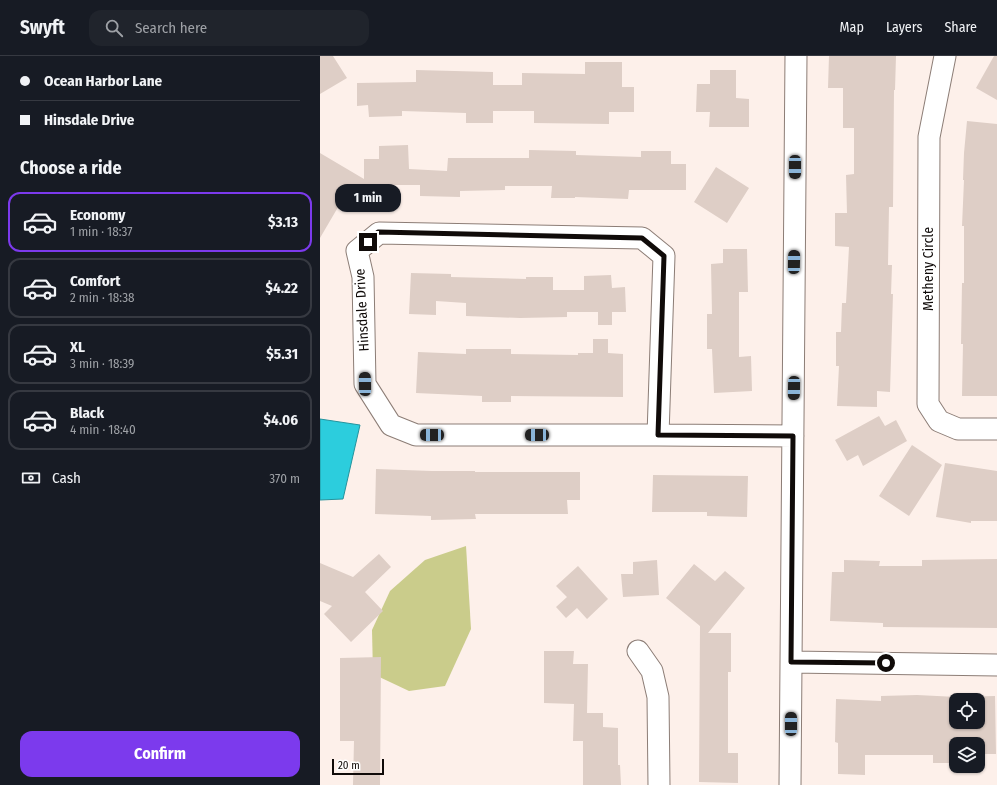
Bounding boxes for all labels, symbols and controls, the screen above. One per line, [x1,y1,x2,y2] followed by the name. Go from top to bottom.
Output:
[89,10,369,46] search box
[20,16,65,39] text: Swyft
[103,17,125,39] icon: search
[135,19,207,37] text: Search here
[840,19,864,36] text: Map
[886,19,922,36] text: Layers
[944,19,977,36] text: Share
[44,72,162,90] text: Ocean Harbor Lane
[44,111,134,129] text: Hinsdale Drive
[789,155,801,179] car
[20,157,122,179] text: Choose a ride
[335,184,401,212] callout: 1 min
[354,190,382,205] text: 1 min
[22,204,58,240] icon: car
[70,206,125,224] text: Economy
[268,213,298,231] text: $3.13
[70,224,133,239] text: 1 min · 18:37
[920,227,937,311] street label: Metheny Circle
[359,233,377,251] route end
[788,250,800,274] car
[351,268,373,352] street label: Hinsdale Drive
[22,270,58,306] icon: car
[70,272,121,290] text: Comfort
[265,279,298,297] text: $4.22
[70,290,135,305] text: 2 min · 18:38
[22,336,58,372] icon: car
[70,338,85,356] text: XL
[266,345,298,363] text: $5.31
[70,356,134,371] text: 3 min · 18:39
[359,372,371,396] car
[788,376,800,400] car
[22,402,58,438] icon: car
[70,404,104,422] text: Black
[264,411,298,429] text: $4.06
[70,422,136,437] text: 4 min · 18:40
[420,429,444,441] car
[525,429,549,441] car
[20,467,42,489] icon: cash
[52,469,81,487] text: Cash
[269,471,300,486] text: 370 m
[877,654,895,672] route start
[949,693,985,773] map controls
[949,693,985,729] button: locate
[785,712,797,736] car
[20,731,300,777] button: Confirm
[949,737,985,773] button: layers
[332,757,384,776] scale bar
[338,759,360,772] text: 20 m

